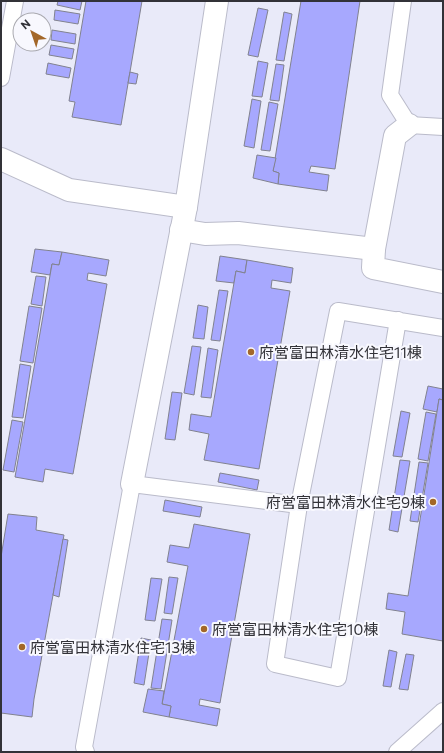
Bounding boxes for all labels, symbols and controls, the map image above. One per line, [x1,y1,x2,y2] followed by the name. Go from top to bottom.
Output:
[12,12,52,52] north arrow
[18,16,33,32] text: N
[259,343,422,361] place label: 府営富田林清水住宅11棟
[246,347,256,357] marker: 府営富田林清水住宅11棟
[266,493,425,511] place label: 府営富田林清水住宅9棟
[428,497,438,507] marker: 府営富田林清水住宅9棟
[212,620,378,638] place label: 府営富田林清水住宅10棟
[199,624,209,634] marker: 府営富田林清水住宅10棟
[30,638,195,656] place label: 府営富田林清水住宅13棟
[17,642,27,652] marker: 府営富田林清水住宅13棟

